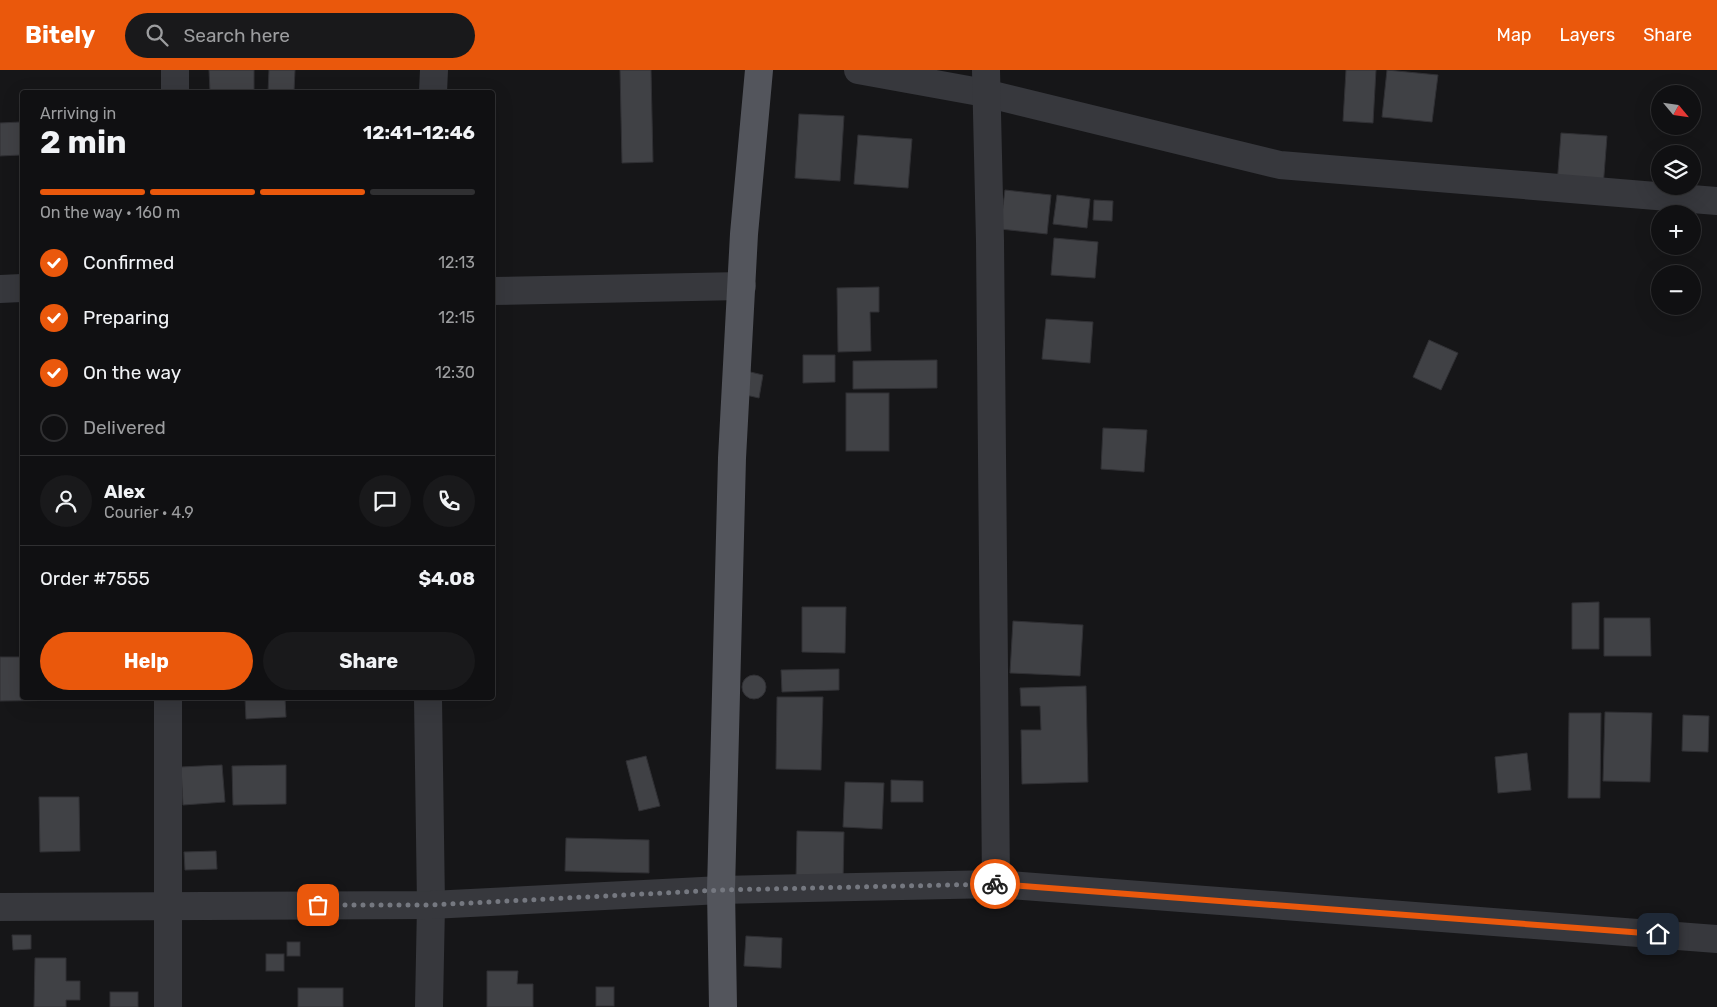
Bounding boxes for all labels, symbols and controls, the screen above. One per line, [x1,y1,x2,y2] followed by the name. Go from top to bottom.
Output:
[125,13,475,58] search box
[25,21,95,49] text: Bitely
[143,21,171,49] icon: search
[183,24,290,47] text: Search here
[1497,24,1532,46] text: Map
[1560,24,1615,46] text: Layers
[1643,24,1692,46] text: Share
[1651,85,1701,135] north arrow
[1651,85,1701,315] map controls
[40,104,116,123] text: Arriving in
[363,121,475,144] text: 12:41–12:46
[40,123,127,161] text: 2 min
[1651,145,1701,195] button: layers
[40,203,180,222] text: On the way · 160 m
[1651,205,1701,255] button: +
[40,249,68,277] icon: check
[83,251,174,274] text: Confirmed
[438,253,475,272] text: 12:13
[1651,265,1701,315] button: −
[40,304,68,332] icon: check
[83,306,169,329] text: Preparing
[438,308,475,327] text: 12:15
[40,359,68,387] icon: check
[83,361,181,384] text: On the way
[435,363,475,382] text: 12:30
[83,416,166,439] text: Delivered
[40,475,92,527] button: person
[359,475,411,527] button: chat
[423,475,475,527] button: phone
[104,480,145,503] text: Alex
[104,503,194,522] text: Courier · 4.9
[40,567,150,590] text: Order #7555
[418,567,475,590] text: $4.08
[40,632,253,690] button: Help
[263,632,475,690] button: Share
[970,859,1020,909] courier
[981,870,1009,898] icon: bike
[297,884,339,926] pin
[304,891,332,919] icon: bag
[1637,913,1679,955] pin
[1644,920,1672,948] icon: home

